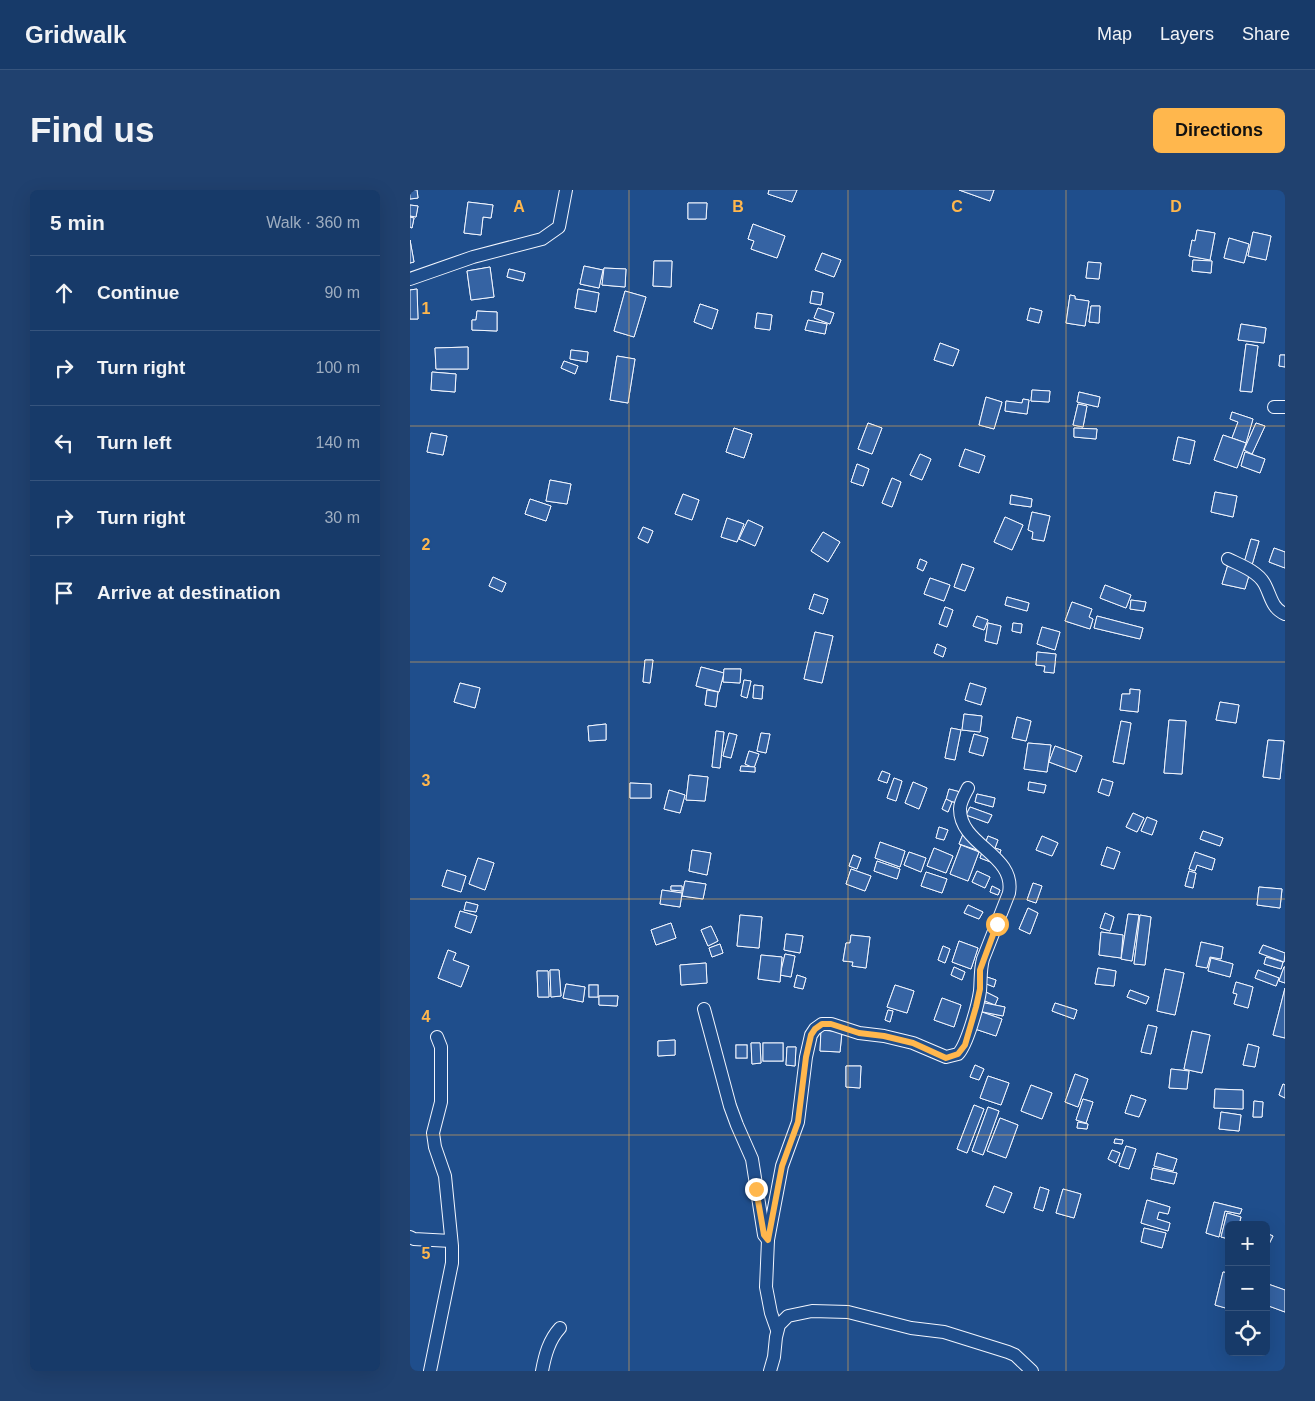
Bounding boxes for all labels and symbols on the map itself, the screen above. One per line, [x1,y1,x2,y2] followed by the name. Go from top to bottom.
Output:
[513,198,525,215] text: A
[732,198,744,215] text: B
[951,198,963,215] text: C
[1170,198,1182,215] text: D
[422,300,431,317] text: 1
[422,536,431,553] text: 2
[422,772,431,789] text: 3
[986,913,1009,936] route start
[422,1008,431,1025] text: 4
[745,1178,768,1201] route end
[422,1245,431,1262] text: 5

